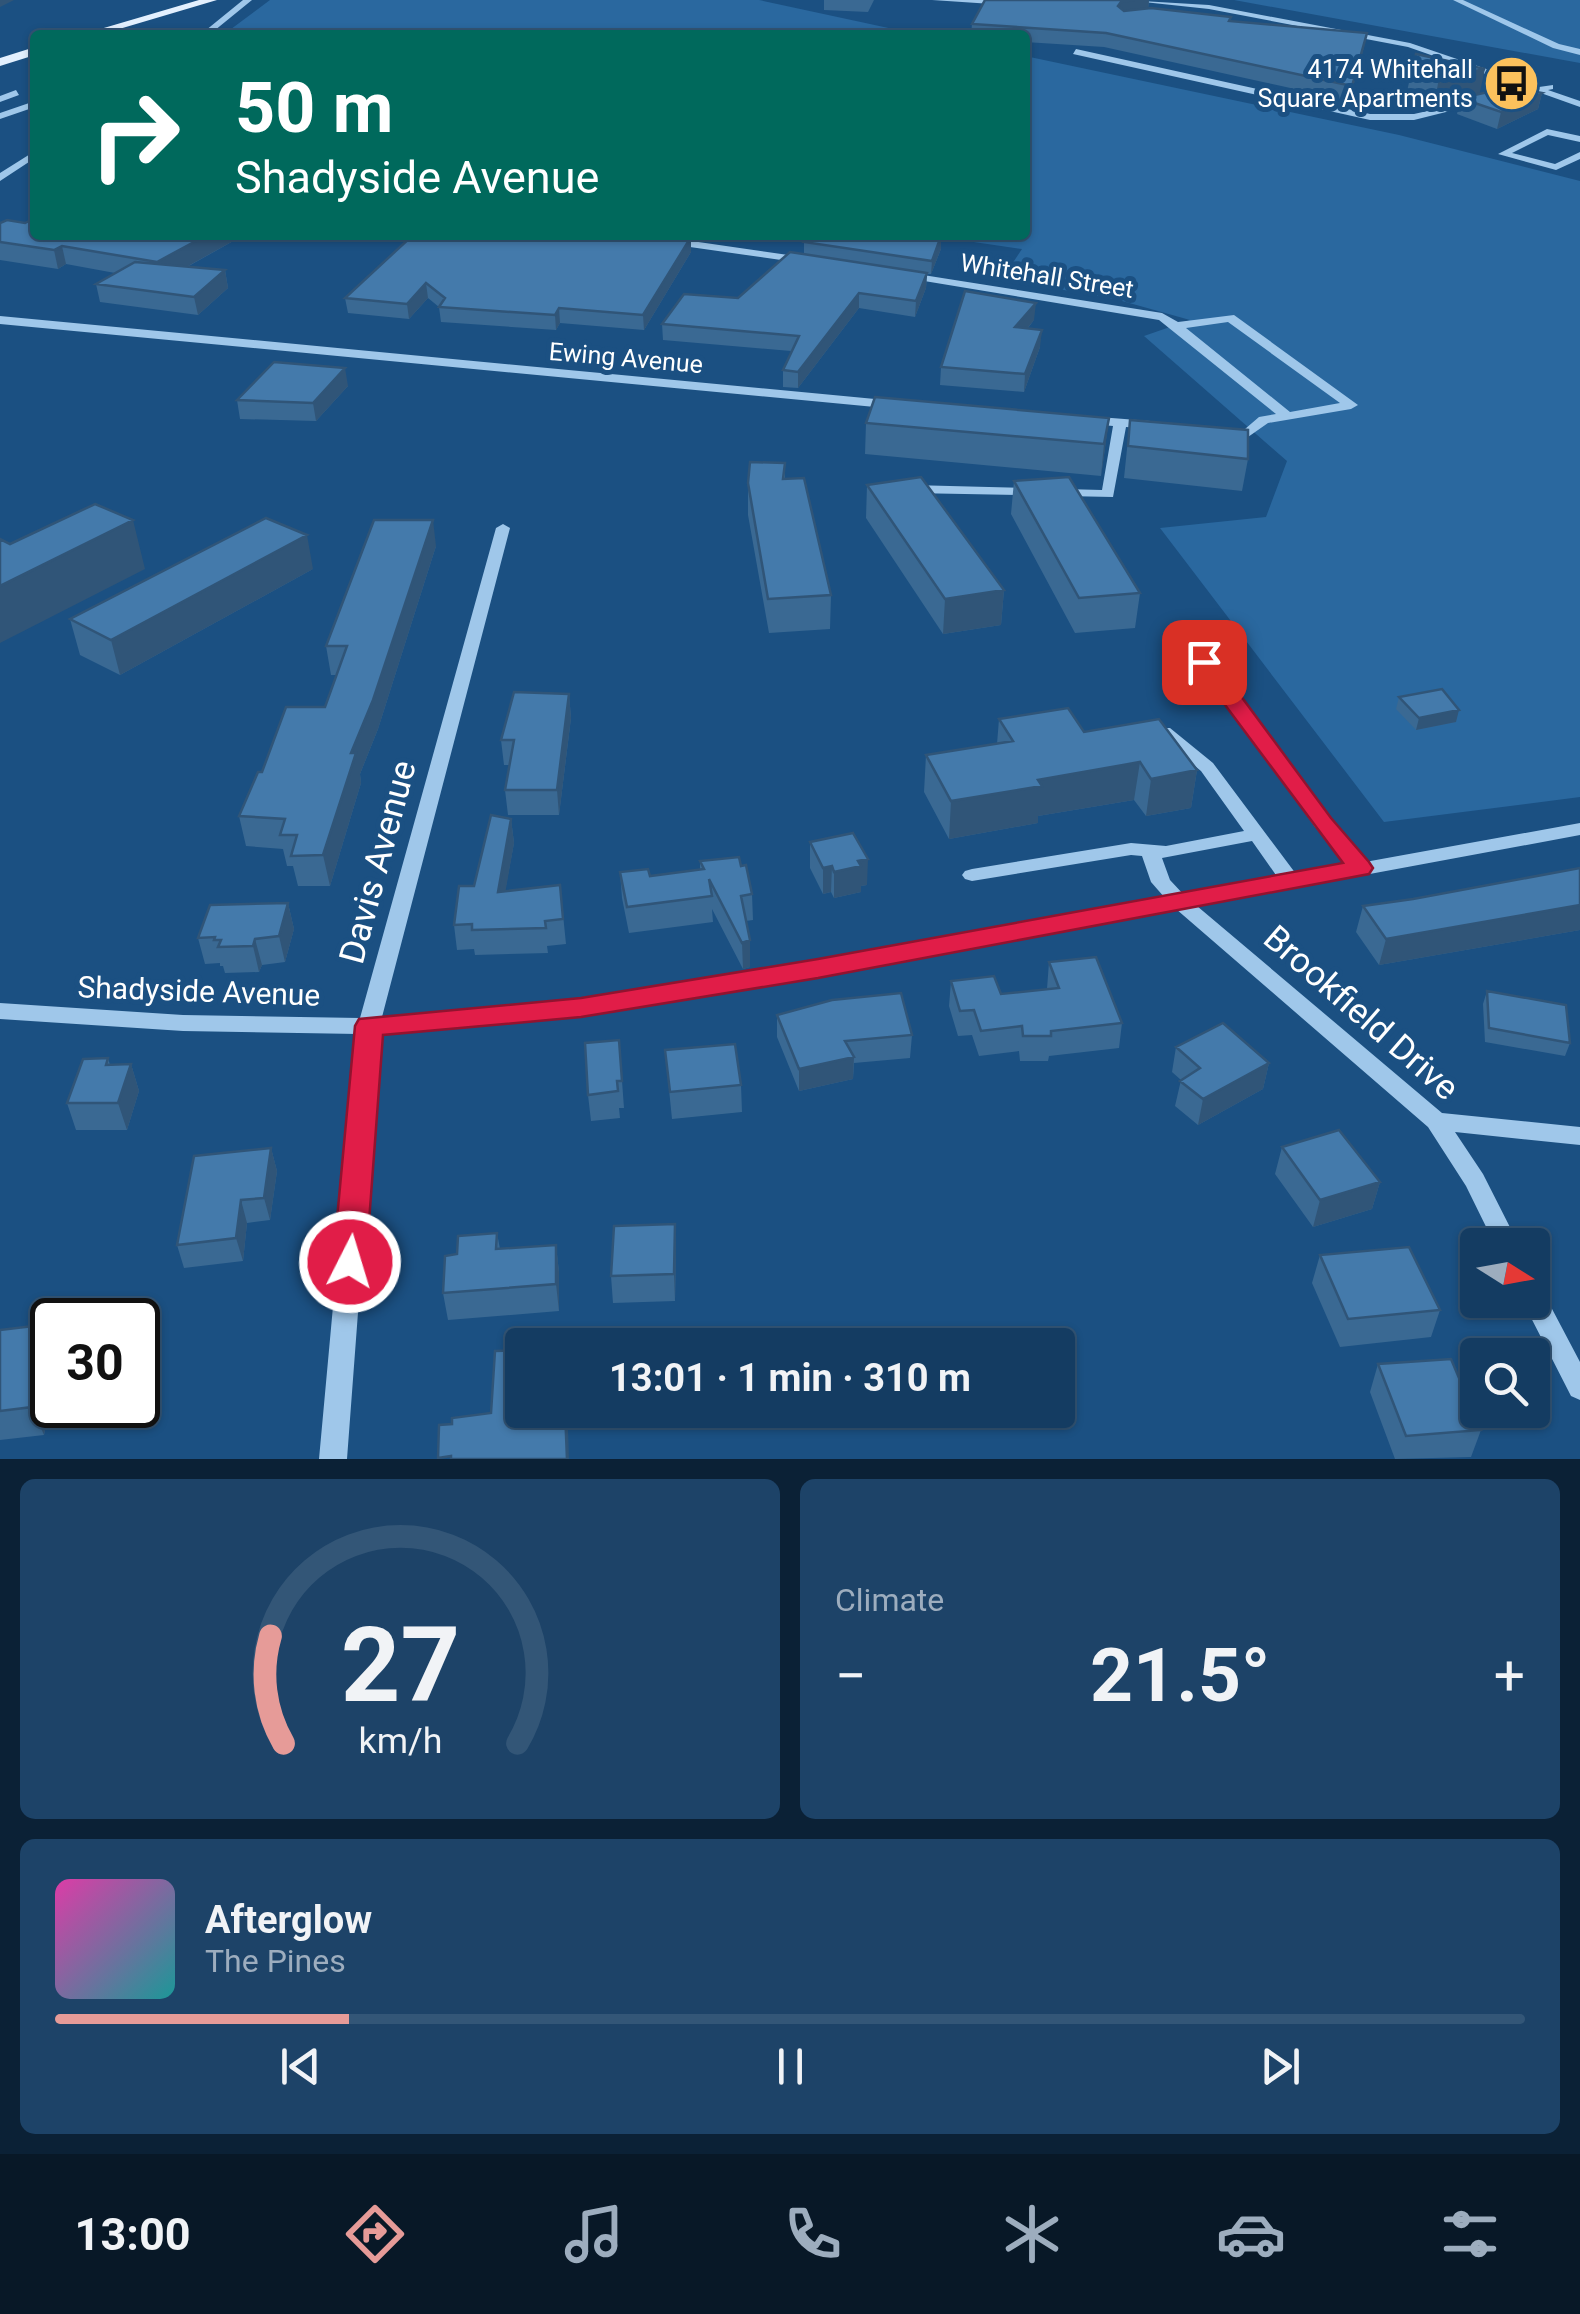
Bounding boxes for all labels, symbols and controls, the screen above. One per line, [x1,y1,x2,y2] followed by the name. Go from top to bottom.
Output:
[1482,53,1542,113] bus stop icon: 4174 Whitehall Square Apartments
[1258,55,1473,113] place label: 4174 Whitehall Square Apartments
[235,67,393,149] text: 50 m
[70,70,200,200] icon: right
[235,151,599,204] text: Shadyside Avenue
[958,248,1136,304] street label: Whitehall Street
[548,337,704,379] street label: Ewing Avenue
[1162,620,1247,705] pin
[1177,635,1232,690] icon: arrive
[331,756,425,968] street label: Davis Avenue
[1255,917,1467,1109] street label: Brookfield Drive
[77,969,321,1013] street label: Shadyside Avenue
[298,1210,402,1314] position arrow
[1460,1228,1550,1318] north arrow
[1460,1228,1550,1428] map controls
[30,1298,160,1428] speed limit sign: 30
[1460,1338,1550,1428] button: search
[609,1356,971,1400] text: 13:01 · 1 min · 310 m
[835,1581,944,1619] text: Climate
[340,1605,460,1726] text: 27
[1090,1631,1270,1719] text: 21.5°
[835,1644,866,1708] text: −
[1494,1644,1525,1708] text: +
[358,1720,442,1762] text: km/h
[205,1898,372,1942] text: Afterglow
[205,1942,346,1980] text: The Pines
[273,2039,328,2094] icon: previous
[763,2039,818,2094] icon: pause
[1253,2039,1308,2094] icon: next
[340,2199,410,2269] icon: directions
[559,2199,629,2269] icon: music
[778,2199,848,2269] icon: phone
[997,2199,1067,2269] icon: climate
[1216,2199,1286,2269] icon: car
[1435,2199,1505,2269] icon: filters
[75,2208,191,2261] text: 13:00

